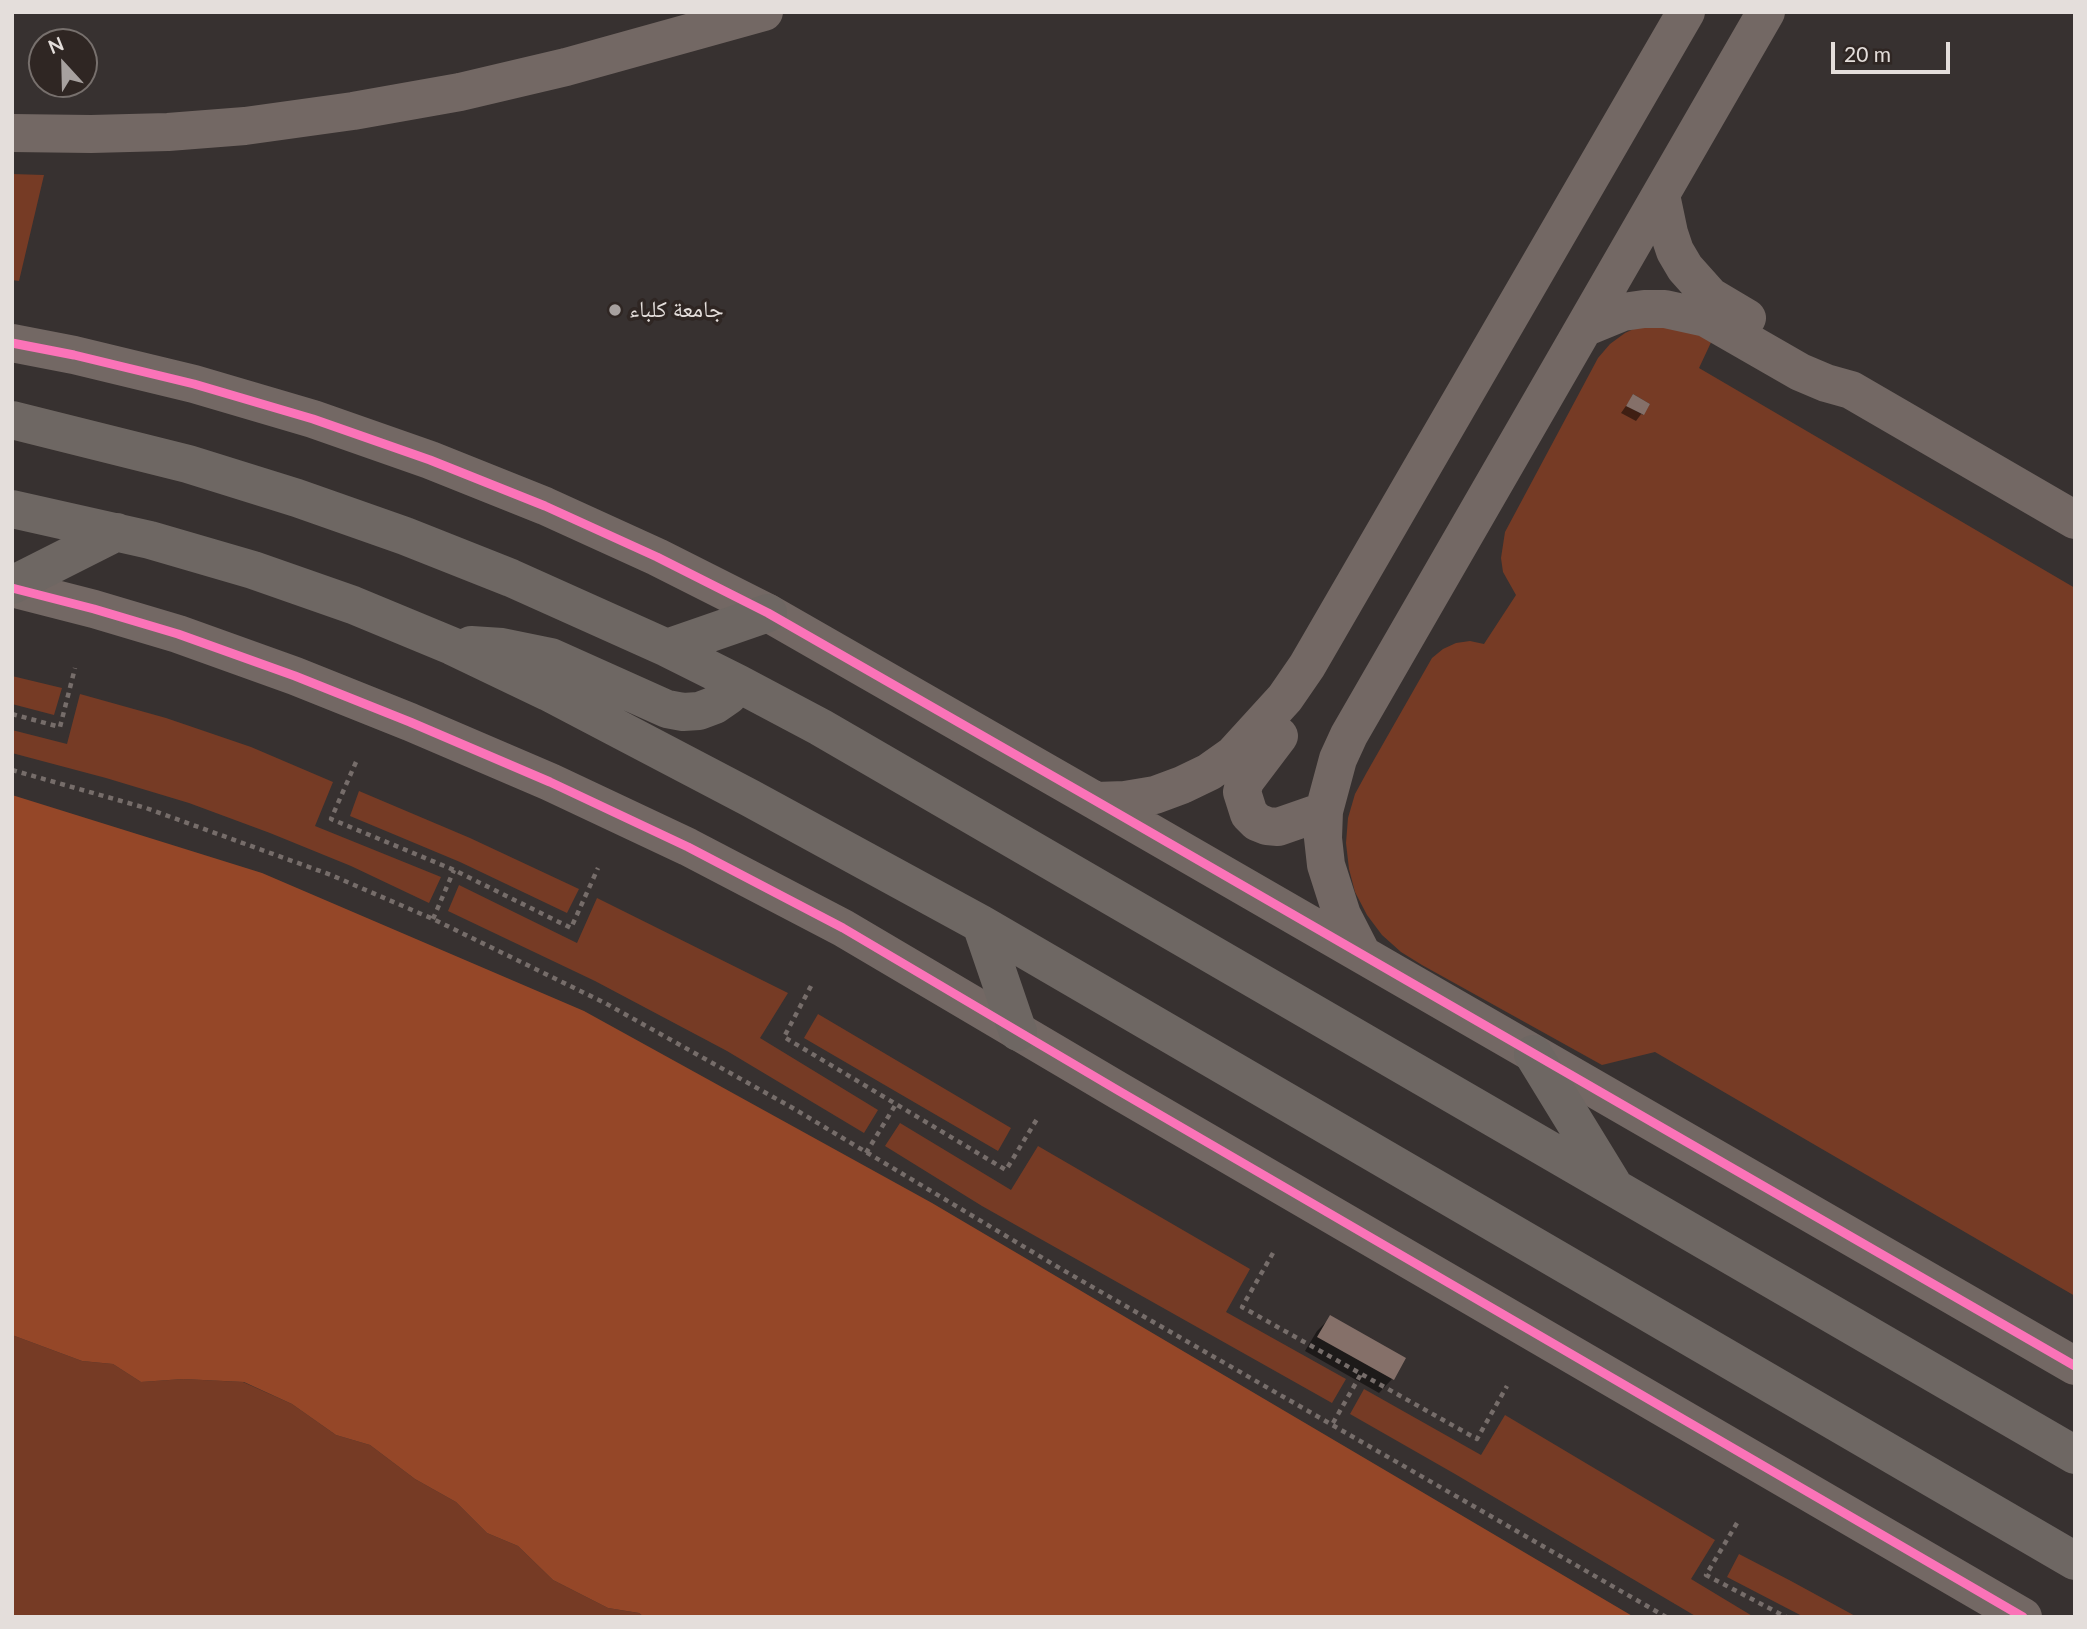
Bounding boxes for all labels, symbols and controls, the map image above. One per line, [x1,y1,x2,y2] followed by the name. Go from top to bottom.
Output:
[28,28,98,98] north arrow
[1835,28,1954,72] scale bar
[45,32,67,58] text: N
[1844,41,1891,66] text: 20 m
[629,296,724,324] place label: جامعة كلباء
[607,302,623,318] marker: جامعة كلباء

